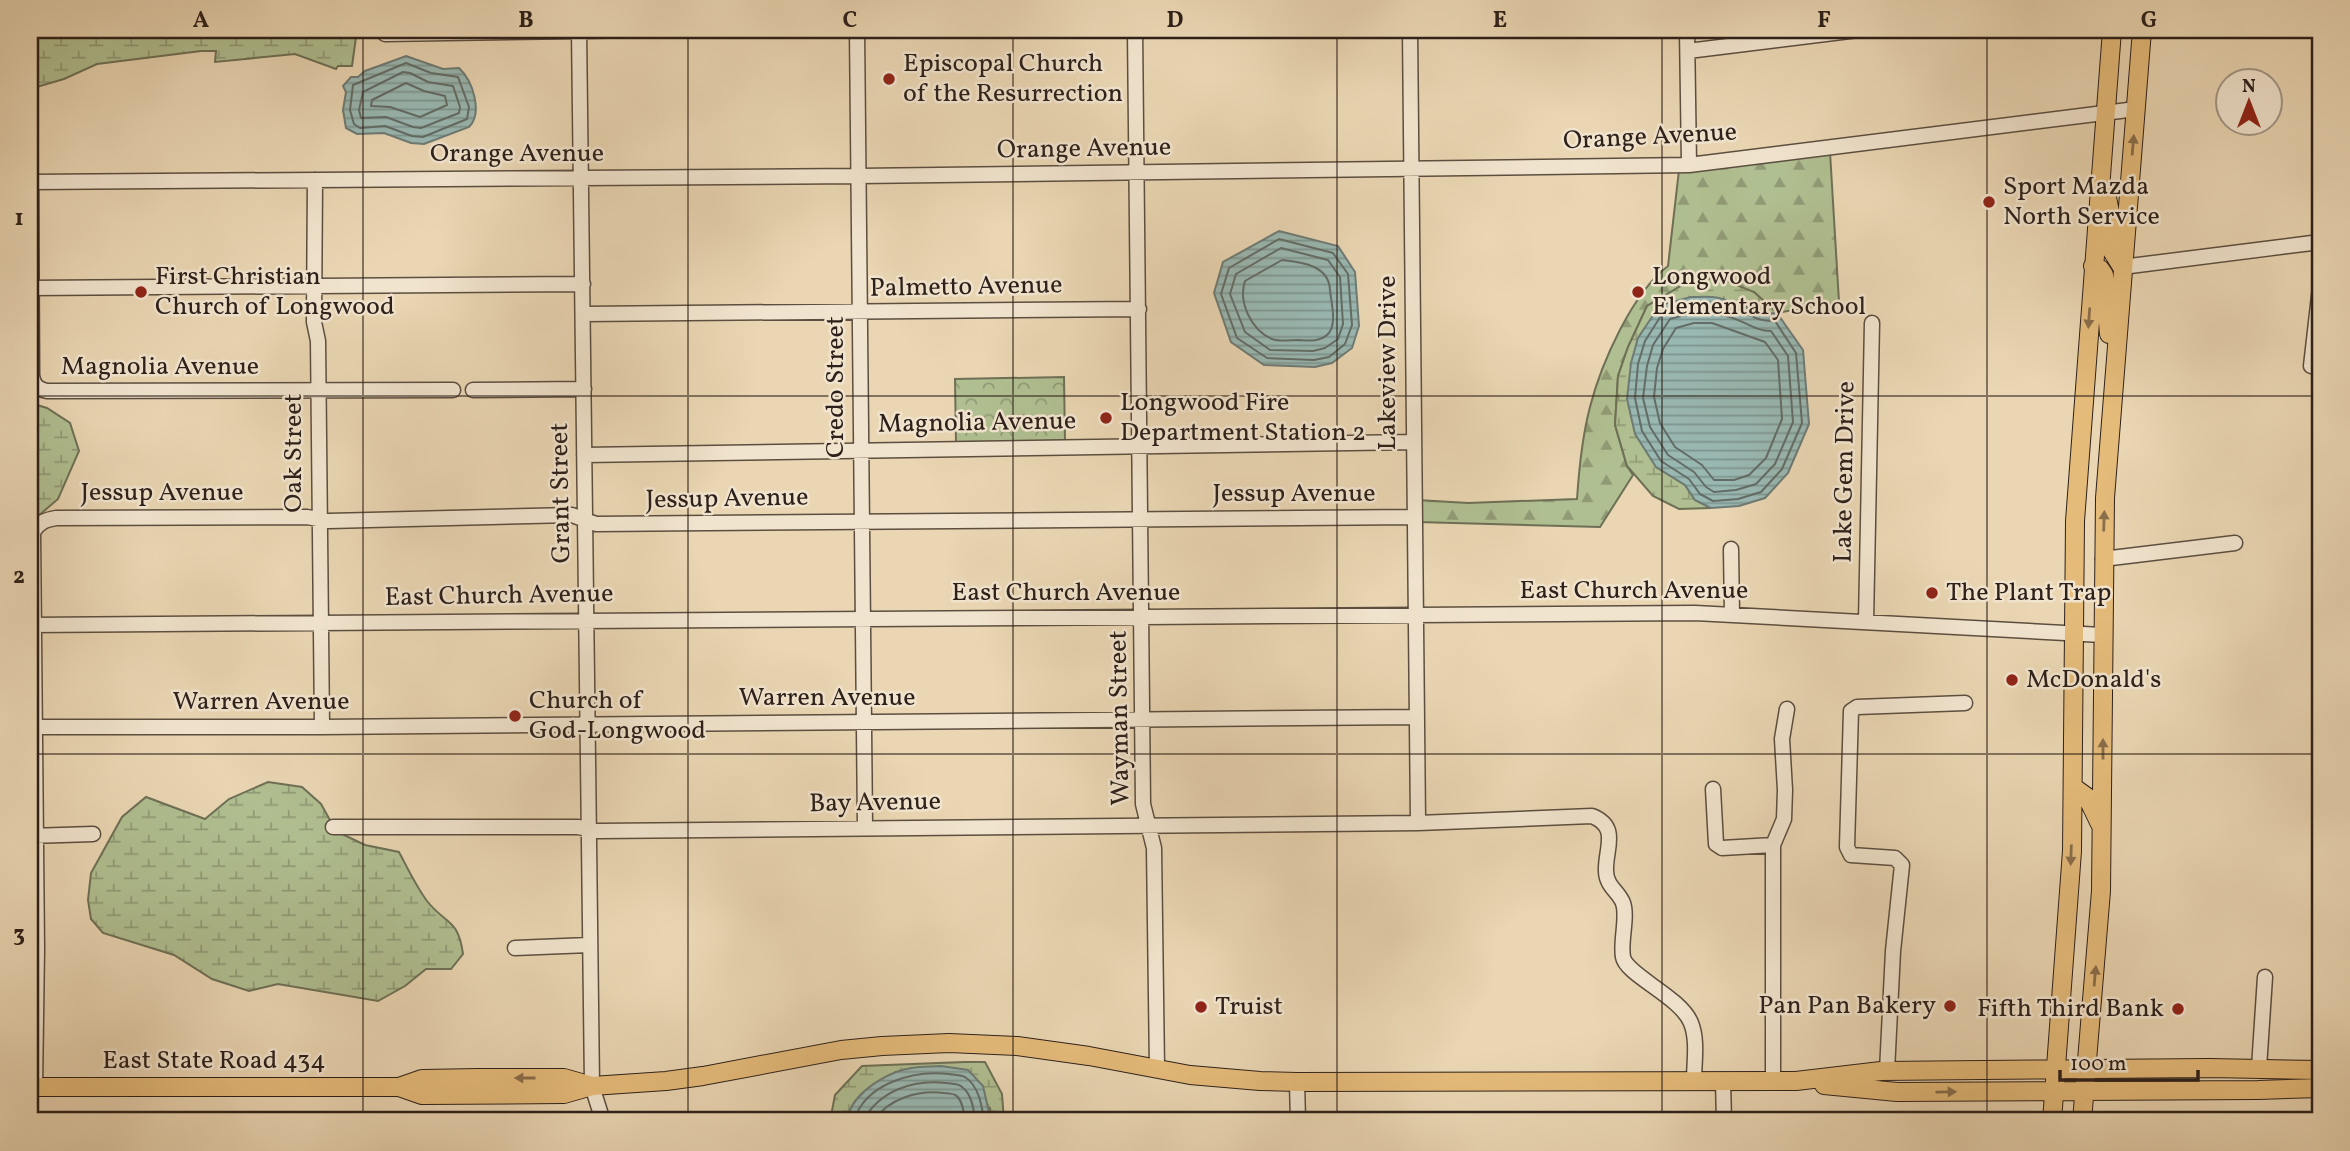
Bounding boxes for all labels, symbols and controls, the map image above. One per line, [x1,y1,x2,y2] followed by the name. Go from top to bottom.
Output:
[193,5,209,37] text: A
[518,5,534,37] text: B
[843,5,857,37] text: C
[1167,5,1184,37] text: D
[1493,5,1507,37] text: E
[1817,5,1831,37] text: F
[2141,5,2157,37] text: G
[903,46,1123,112] place label: Episcopal Church of the Resurrection
[2214,66,2284,136] north arrow
[881,71,897,87] marker: Episcopal Church of the Resurrection
[2242,74,2256,100] text: N
[1562,114,1738,160] street label: Orange Avenue
[997,129,1171,169] street label: Orange Avenue
[2128,134,2139,156] one-way arrow
[430,136,604,172] street label: Orange Avenue
[2003,169,2160,235] place label: Sport Mazda North Service
[1981,194,1997,210] marker: Sport Mazda North Service
[14,203,24,235] text: 1
[155,259,395,325] place label: First Christian Church of Longwood
[1652,259,1866,325] place label: Longwood Elementary School
[869,267,1063,307] street label: Palmetto Avenue
[1370,275,1406,451] street label: Lakeview Drive
[133,284,149,300] marker: First Christian Church of Longwood
[1630,284,1646,300] marker: Longwood Elementary School
[2083,307,2094,329] one-way arrow
[818,316,854,458] street label: Credo Street
[61,349,259,385] street label: Magnolia Avenue
[1825,381,1865,563] street label: Lake Gem Drive
[1120,385,1366,451] place label: Longwood Fire Department Station 2
[276,393,312,513] street label: Oak Street
[878,403,1076,443] street label: Magnolia Avenue
[1098,410,1114,426] marker: Longwood Fire Department Station 2
[542,422,580,564] street label: Grant Street
[81,475,243,511] street label: Jessup Avenue
[1213,476,1375,512] street label: Jessup Avenue
[645,480,809,518] street label: Jessup Avenue
[2099,510,2110,532] one-way arrow
[13,561,25,593] text: 2
[1520,573,1748,609] street label: East Church Avenue
[952,575,1180,611] street label: East Church Avenue
[1946,575,2112,611] place label: The Plant Trap
[384,576,614,616] street label: East Church Avenue
[1924,585,1940,601] marker: The Plant Trap
[1100,630,1140,806] street label: Wayman Street
[2026,662,2161,698] place label: McDonald's
[2004,672,2020,688] marker: McDonald's
[738,680,916,716] street label: Warren Avenue
[529,683,706,749] place label: Church of God-Longwood
[172,684,350,720] street label: Warren Avenue
[507,708,523,724] marker: Church of God-Longwood
[2097,738,2109,760] one-way arrow
[809,784,941,822] street label: Bay Avenue
[2066,844,2077,866] one-way arrow
[13,919,25,951] text: 3
[2090,965,2101,987] one-way arrow
[1758,988,1936,1024] place label: Pan Pan Bakery
[1215,989,1283,1025] place label: Truist
[1977,991,2164,1027] place label: Fifth Third Bank
[1942,998,1958,1014] marker: Pan Pan Bakery
[1193,999,1209,1015] marker: Truist
[2170,1001,2186,1017] marker: Fifth Third Bank
[2060,1039,2198,1083] scale bar
[102,1043,326,1079] street label: East State Road 434
[2070,1050,2127,1079] text: 100 m
[514,1072,536,1084] one-way arrow
[1935,1086,1957,1098] one-way arrow

